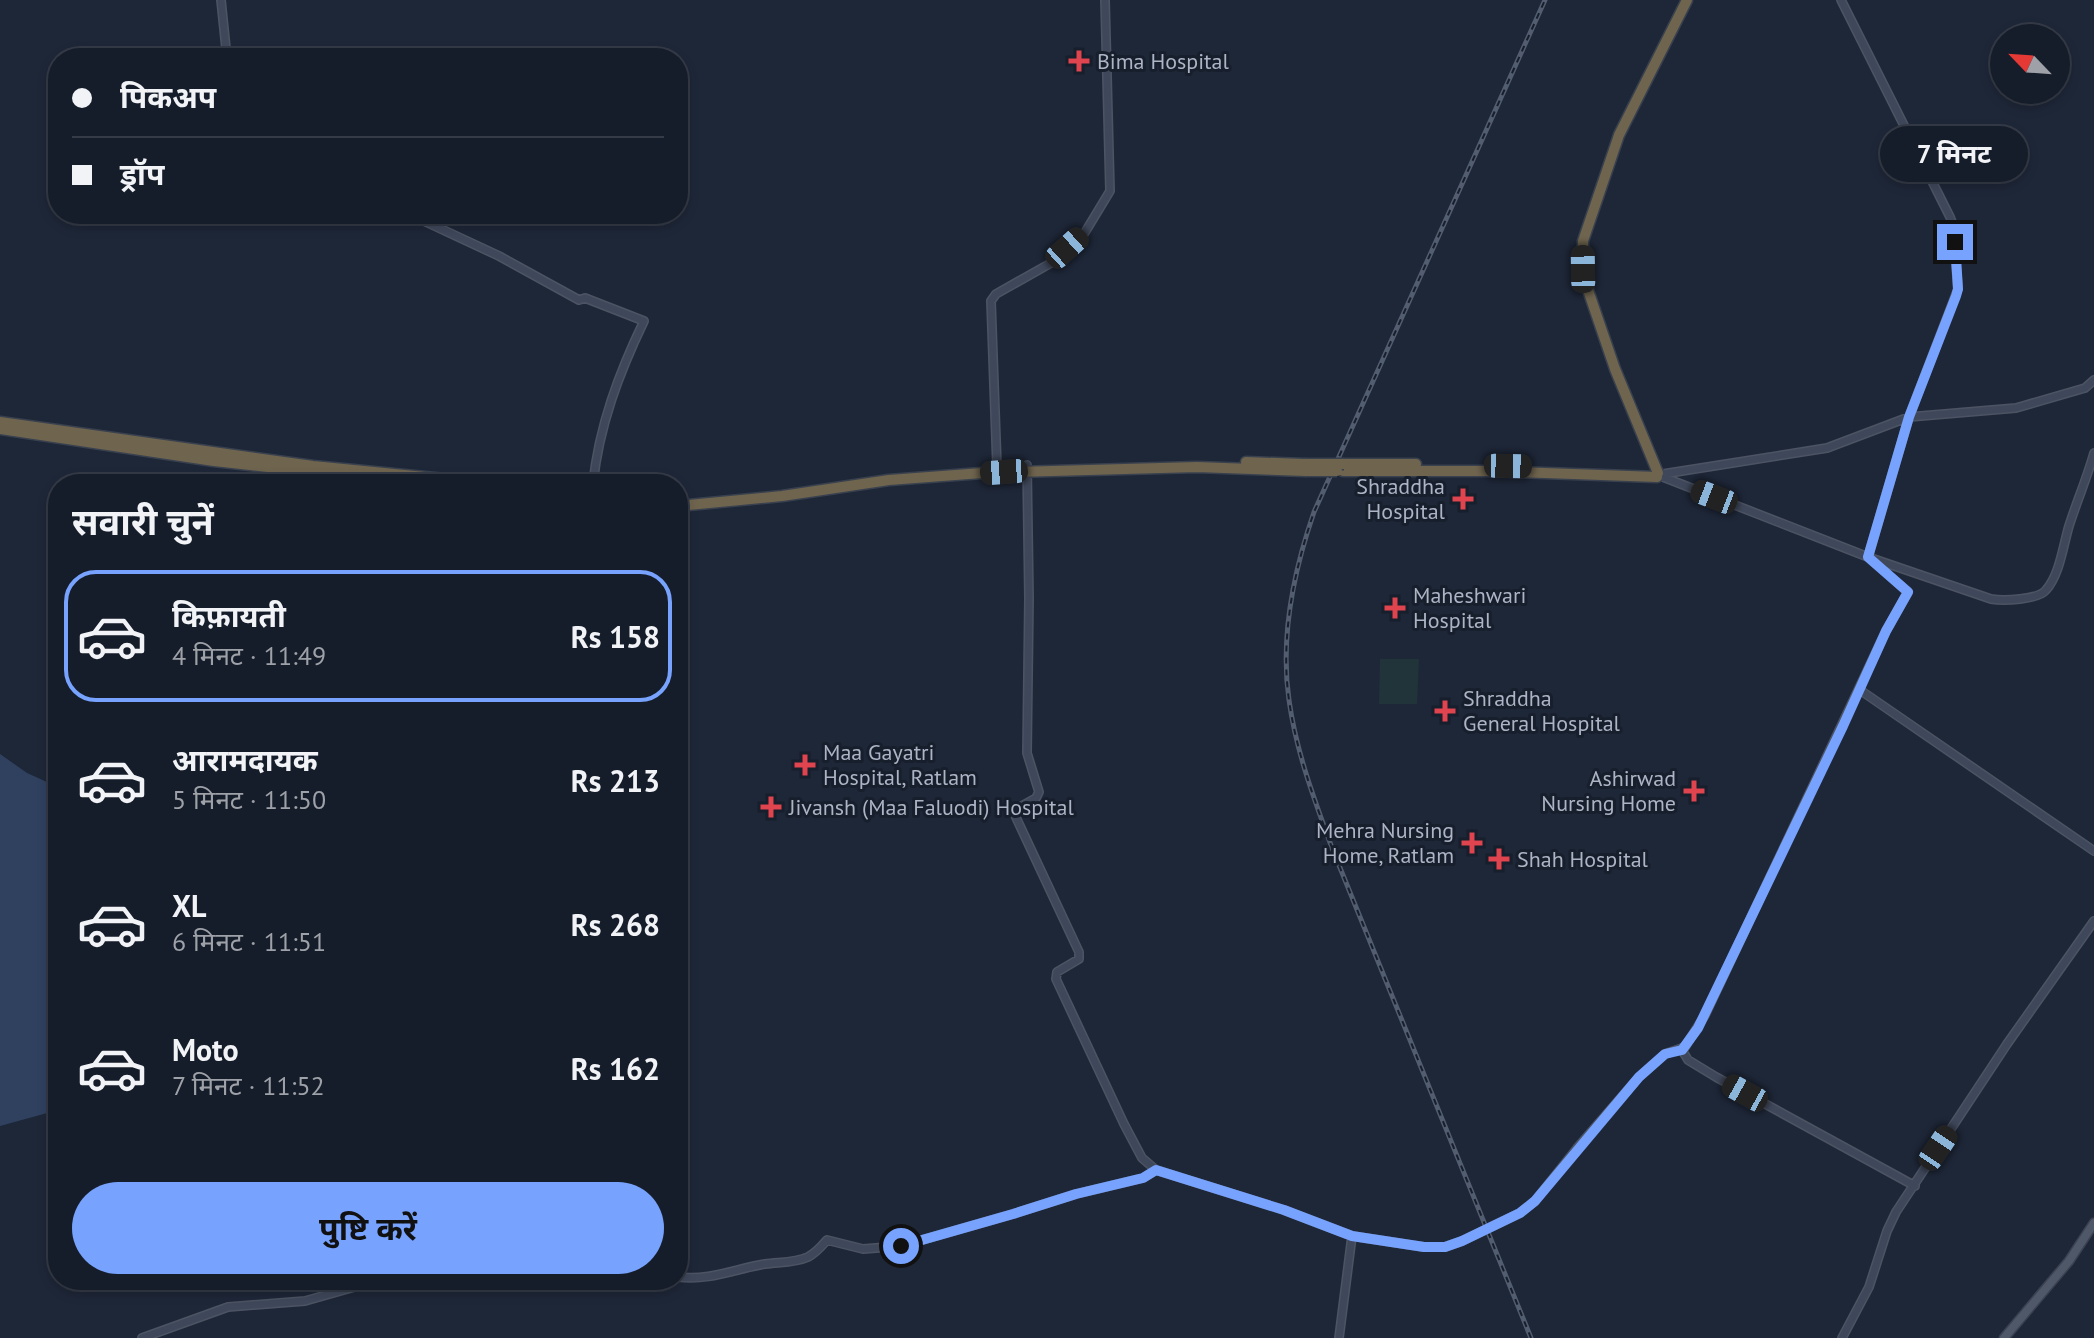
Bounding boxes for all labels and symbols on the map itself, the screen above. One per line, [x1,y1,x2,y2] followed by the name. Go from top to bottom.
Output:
[1990,24,2070,104] north arrow
[1097,47,1229,75] place label: Bima Hospital
[1068,50,1090,72] marker: Bima Hospital
[1881,126,2029,182] callout: 7 मिनट
[1041,223,1093,273] car
[1937,224,1973,260] route end
[1571,245,1595,293] car
[1484,454,1532,478] car
[979,458,1029,486] car
[1356,472,1446,525] place label: Shraddha Hospital
[1687,477,1741,517] car
[1452,488,1474,510] marker: Shraddha Hospital
[1413,581,1526,634] place label: Maheshwari Hospital
[1384,597,1406,619] marker: Maheshwari Hospital
[1463,684,1621,737] place label: Shraddha General Hospital
[1434,700,1456,722] marker: Shraddha General Hospital
[823,738,977,791] place label: Maa Gayatri Hospital, Ratlam
[794,754,816,776] marker: Maa Gayatri Hospital, Ratlam
[1541,764,1676,817] place label: Ashirwad Nursing Home
[1683,780,1705,802] marker: Ashirwad Nursing Home
[788,793,1074,821] place label: Jivansh (Maa Faluodi) Hospital
[760,796,782,818] marker: Jivansh (Maa Faluodi) Hospital
[1316,816,1454,869] place label: Mehra Nursing Home, Ratlam
[1461,832,1483,854] marker: Mehra Nursing Home, Ratlam
[1517,845,1649,873] place label: Shah Hospital
[1488,848,1510,870] marker: Shah Hospital
[1718,1071,1772,1115] car
[1915,1121,1961,1175] car
[883,1228,919,1264] route start

